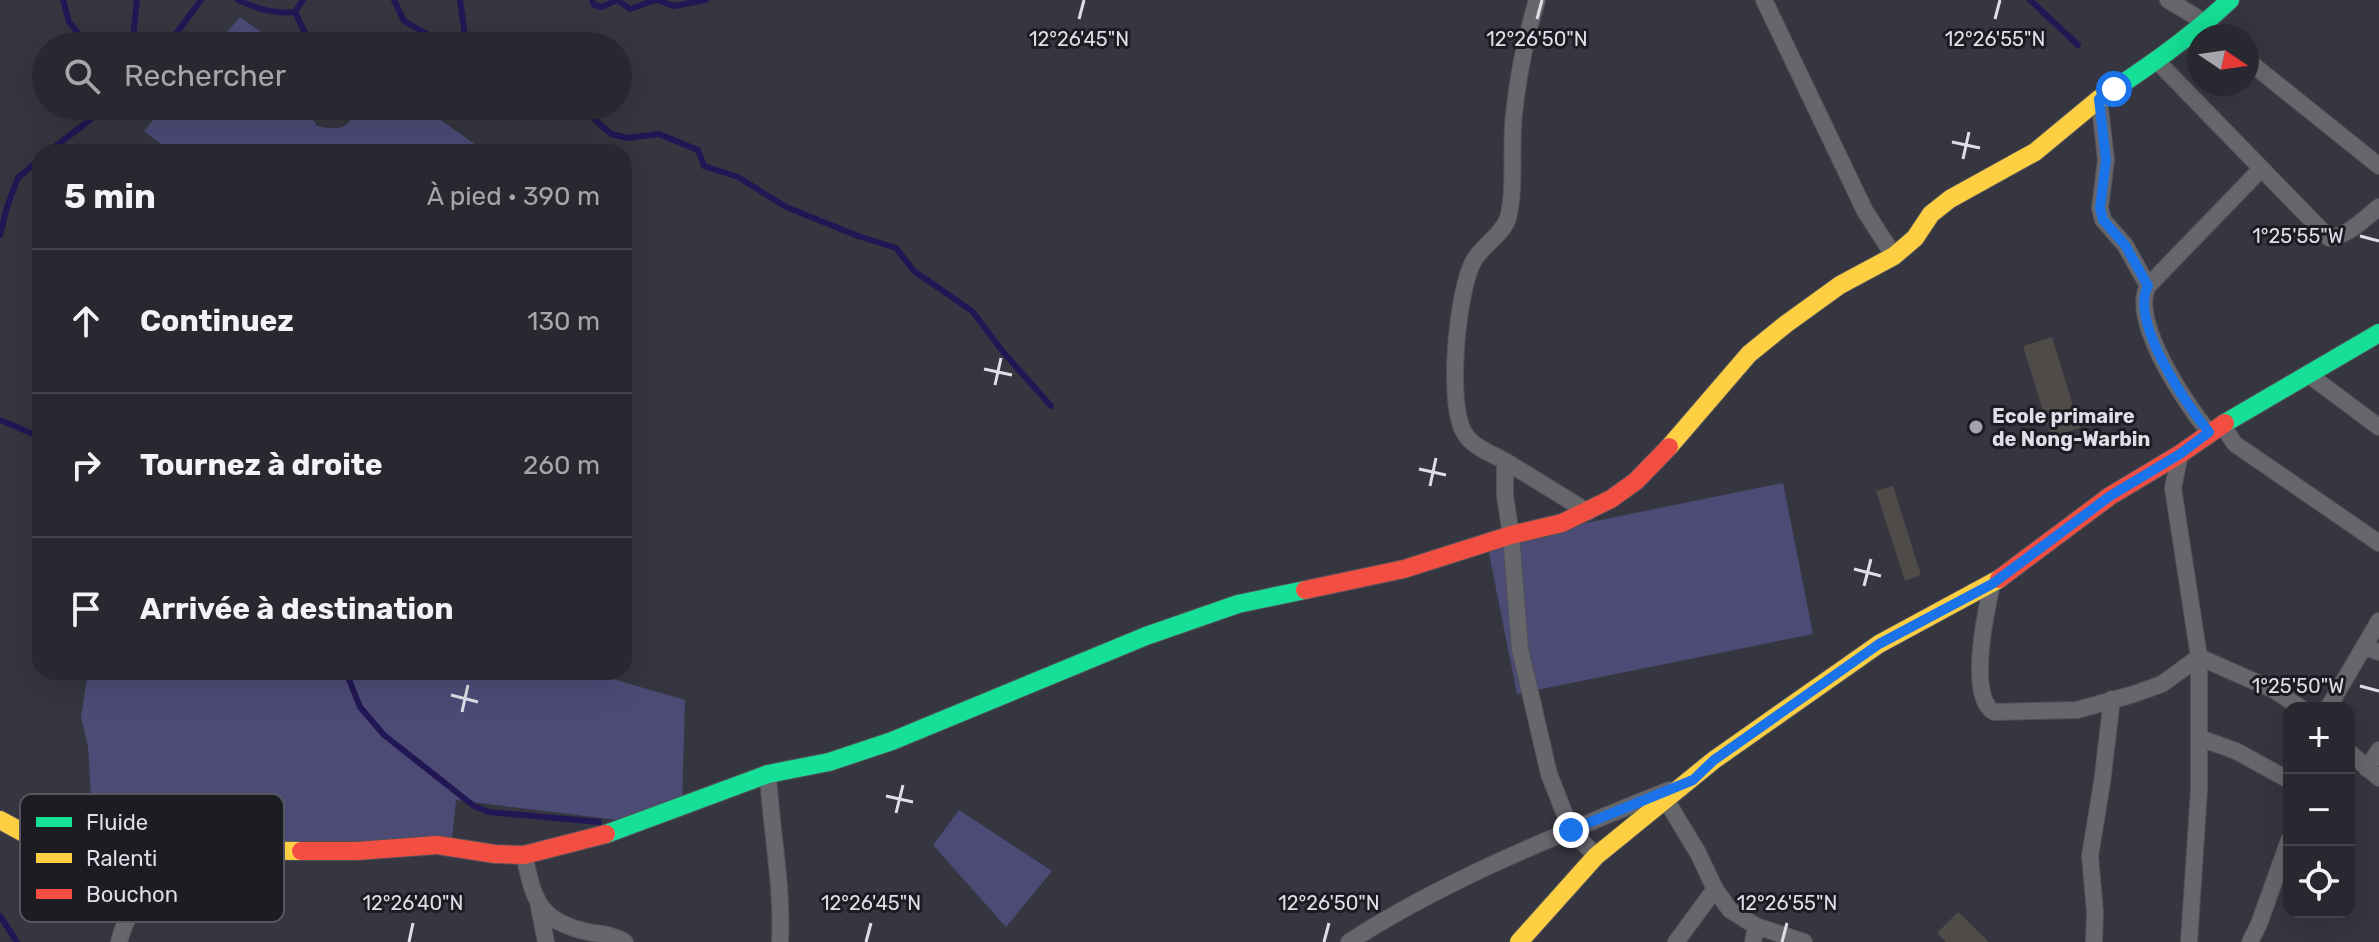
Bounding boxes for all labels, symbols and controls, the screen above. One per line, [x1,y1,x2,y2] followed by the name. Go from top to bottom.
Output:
[2187,24,2259,96] north arrow
[1029,27,1129,51] text: 12°26'45"N
[1486,27,1588,51] text: 12°26'50"N
[1945,27,2045,51] text: 12°26'55"N
[32,32,632,120] search box
[60,54,104,98] icon: search
[124,58,286,94] text: Rechercher
[2096,71,2132,107] route start
[64,176,156,217] text: 5 min
[427,181,600,212] text: À pied · 390 m
[2252,224,2344,248] text: 1°25'55"W
[64,299,108,343] icon: ahead
[140,303,294,339] text: Continuez
[527,306,600,337] text: 130 m
[1992,404,2150,451] place label: Ecole primaire de Nong-Warbin
[1967,418,1985,436] marker: Ecole primaire de Nong-Warbin
[64,443,108,487] icon: right
[140,447,383,483] text: Tournez à droite
[523,450,600,481] text: 260 m
[64,587,108,631] icon: arrive
[140,591,454,627] text: Arrivée à destination
[2252,674,2344,698] text: 1°25'50"W
[2283,702,2355,918] map controls
[2283,702,2355,774] button: +
[2283,774,2355,846] button: −
[20,794,284,922] legend
[86,809,148,836] text: Fluide
[1553,812,1589,848] route end
[86,845,157,872] text: Ralenti
[2283,846,2355,918] button: locate
[86,881,178,908] text: Bouchon
[363,891,463,915] text: 12°26'40"N
[821,891,921,915] text: 12°26'45"N
[1278,891,1380,915] text: 12°26'50"N
[1737,891,1837,915] text: 12°26'55"N

